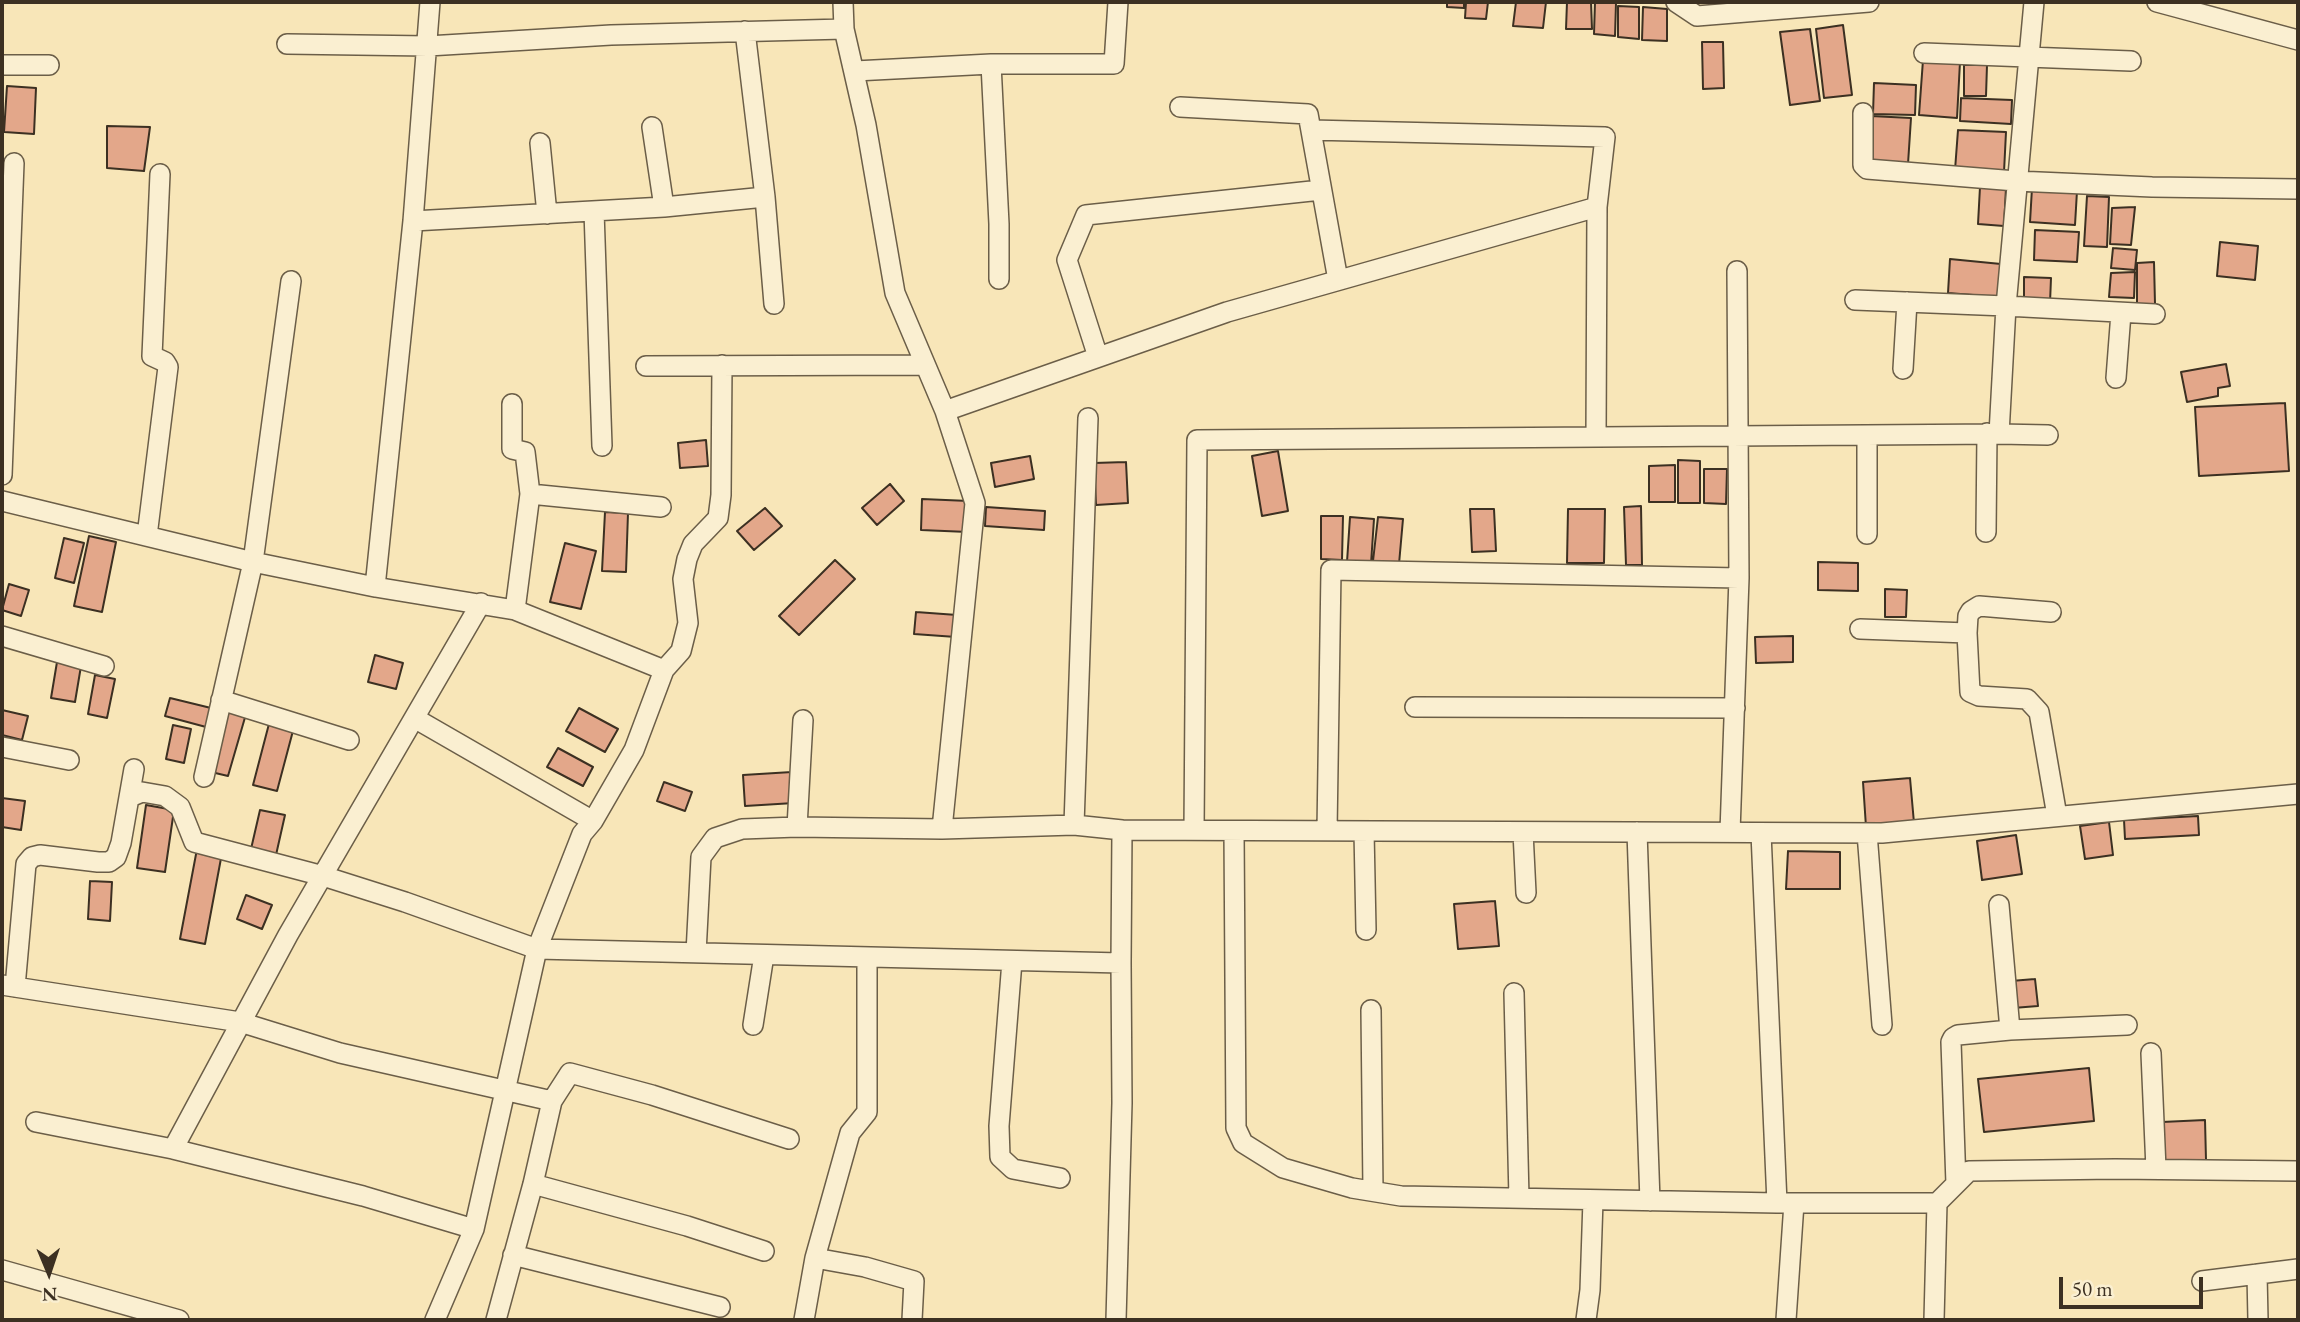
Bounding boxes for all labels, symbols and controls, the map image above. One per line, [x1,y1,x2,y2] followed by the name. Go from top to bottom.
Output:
[14,1238,84,1308] north arrow
[2062,1262,2206,1306] scale bar
[2072,1275,2113,1302] text: 50 m
[42,1282,58,1307] text: N

